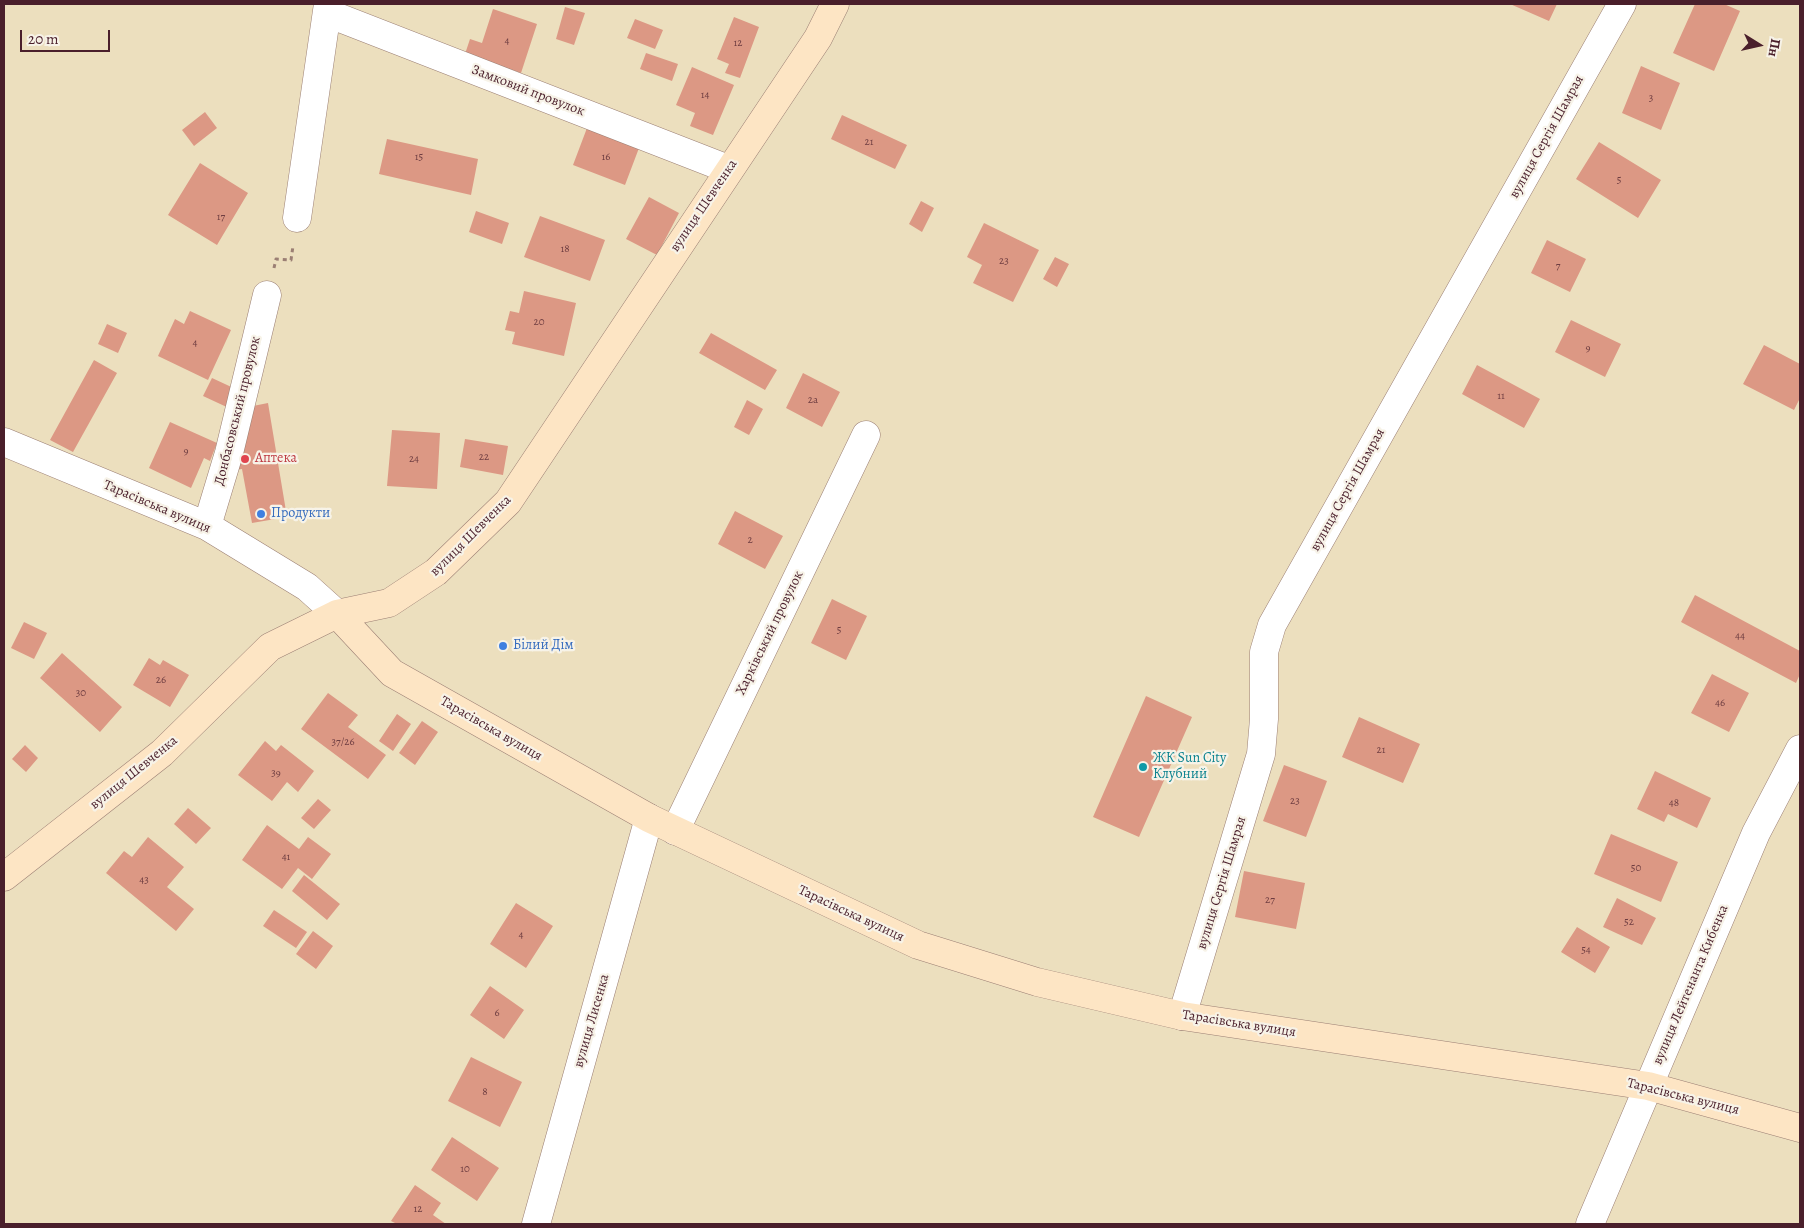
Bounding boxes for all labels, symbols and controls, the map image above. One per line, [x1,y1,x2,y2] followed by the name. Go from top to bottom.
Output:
[22,20,112,52] scale bar
[1734,20,1784,70] north arrow
[28,29,59,49] text: 20 m
[505,34,509,48] house number: 4
[734,36,742,50] house number: 12
[1763,37,1785,58] text: Пн
[469,62,587,120] street label: Замковий провулок
[1506,73,1588,201] street label: вулиця Сергія Шамрая
[701,88,709,102] house number: 14
[1649,91,1653,105] house number: 3
[865,135,873,149] house number: 21
[415,150,423,164] house number: 15
[602,150,610,164] house number: 16
[667,157,741,255] street label: вулиця Шевченка
[1617,173,1621,187] house number: 5
[217,210,225,224] house number: 17
[560,242,570,256] house number: 18
[999,254,1009,268] house number: 23
[1556,259,1560,273] house number: 7
[533,315,545,329] house number: 20
[211,335,265,487] street label: Донбасовський провулок
[193,336,197,350] house number: 4
[1585,341,1591,355] house number: 9
[1497,389,1505,403] house number: 11
[808,393,818,407] house number: 2а
[1307,426,1389,554] street label: вулиця Сергія Шамрая
[183,444,189,458] house number: 9
[479,450,489,464] house number: 22
[255,451,297,467] place label: Аптека
[409,452,419,466] house number: 24
[239,453,251,465] marker: Аптека
[101,477,213,537] street label: Тарасівська вулиця
[427,492,515,580] street label: вулиця Шевченка
[271,506,330,522] place label: Продукти
[255,508,267,520] marker: Продукти
[747,533,753,547] house number: 2
[733,568,807,698] street label: Харківський провулок
[837,623,841,637] house number: 5
[1735,629,1745,643] house number: 44
[513,638,574,654] place label: Білий Дім
[497,640,509,652] marker: Білий Дім
[156,673,166,687] house number: 26
[76,686,86,700] house number: 30
[437,693,545,765] street label: Тарасівська вулиця
[1715,696,1725,710] house number: 46
[87,733,181,813] street label: вулиця Шевченка
[331,735,355,749] house number: 37/26
[1377,743,1385,757] house number: 21
[1153,751,1226,784] place label: ЖК Sun City Клубний
[1137,761,1149,773] marker: ЖК Sun City Клубний
[271,766,281,780] house number: 39
[1290,794,1300,808] house number: 23
[1669,796,1679,810] house number: 48
[1194,815,1250,951] street label: вулиця Сергія Шамрая
[282,850,290,864] house number: 41
[1631,861,1641,875] house number: 50
[139,873,149,887] house number: 43
[795,882,907,946] street label: Тарасівська вулиця
[1265,893,1275,907] house number: 27
[1650,902,1732,1068] street label: вулиця Лейтенанта Кибенка
[1624,915,1634,929] house number: 52
[519,928,523,942] house number: 4
[1581,943,1591,957] house number: 54
[571,972,613,1070] street label: вулиця Лисенка
[494,1006,500,1020] house number: 6
[1181,1007,1297,1041] street label: Тарасівська вулиця
[1625,1075,1741,1119] street label: Тарасівська вулиця
[482,1085,488,1099] house number: 8
[460,1162,470,1176] house number: 10
[414,1202,422,1216] house number: 12

